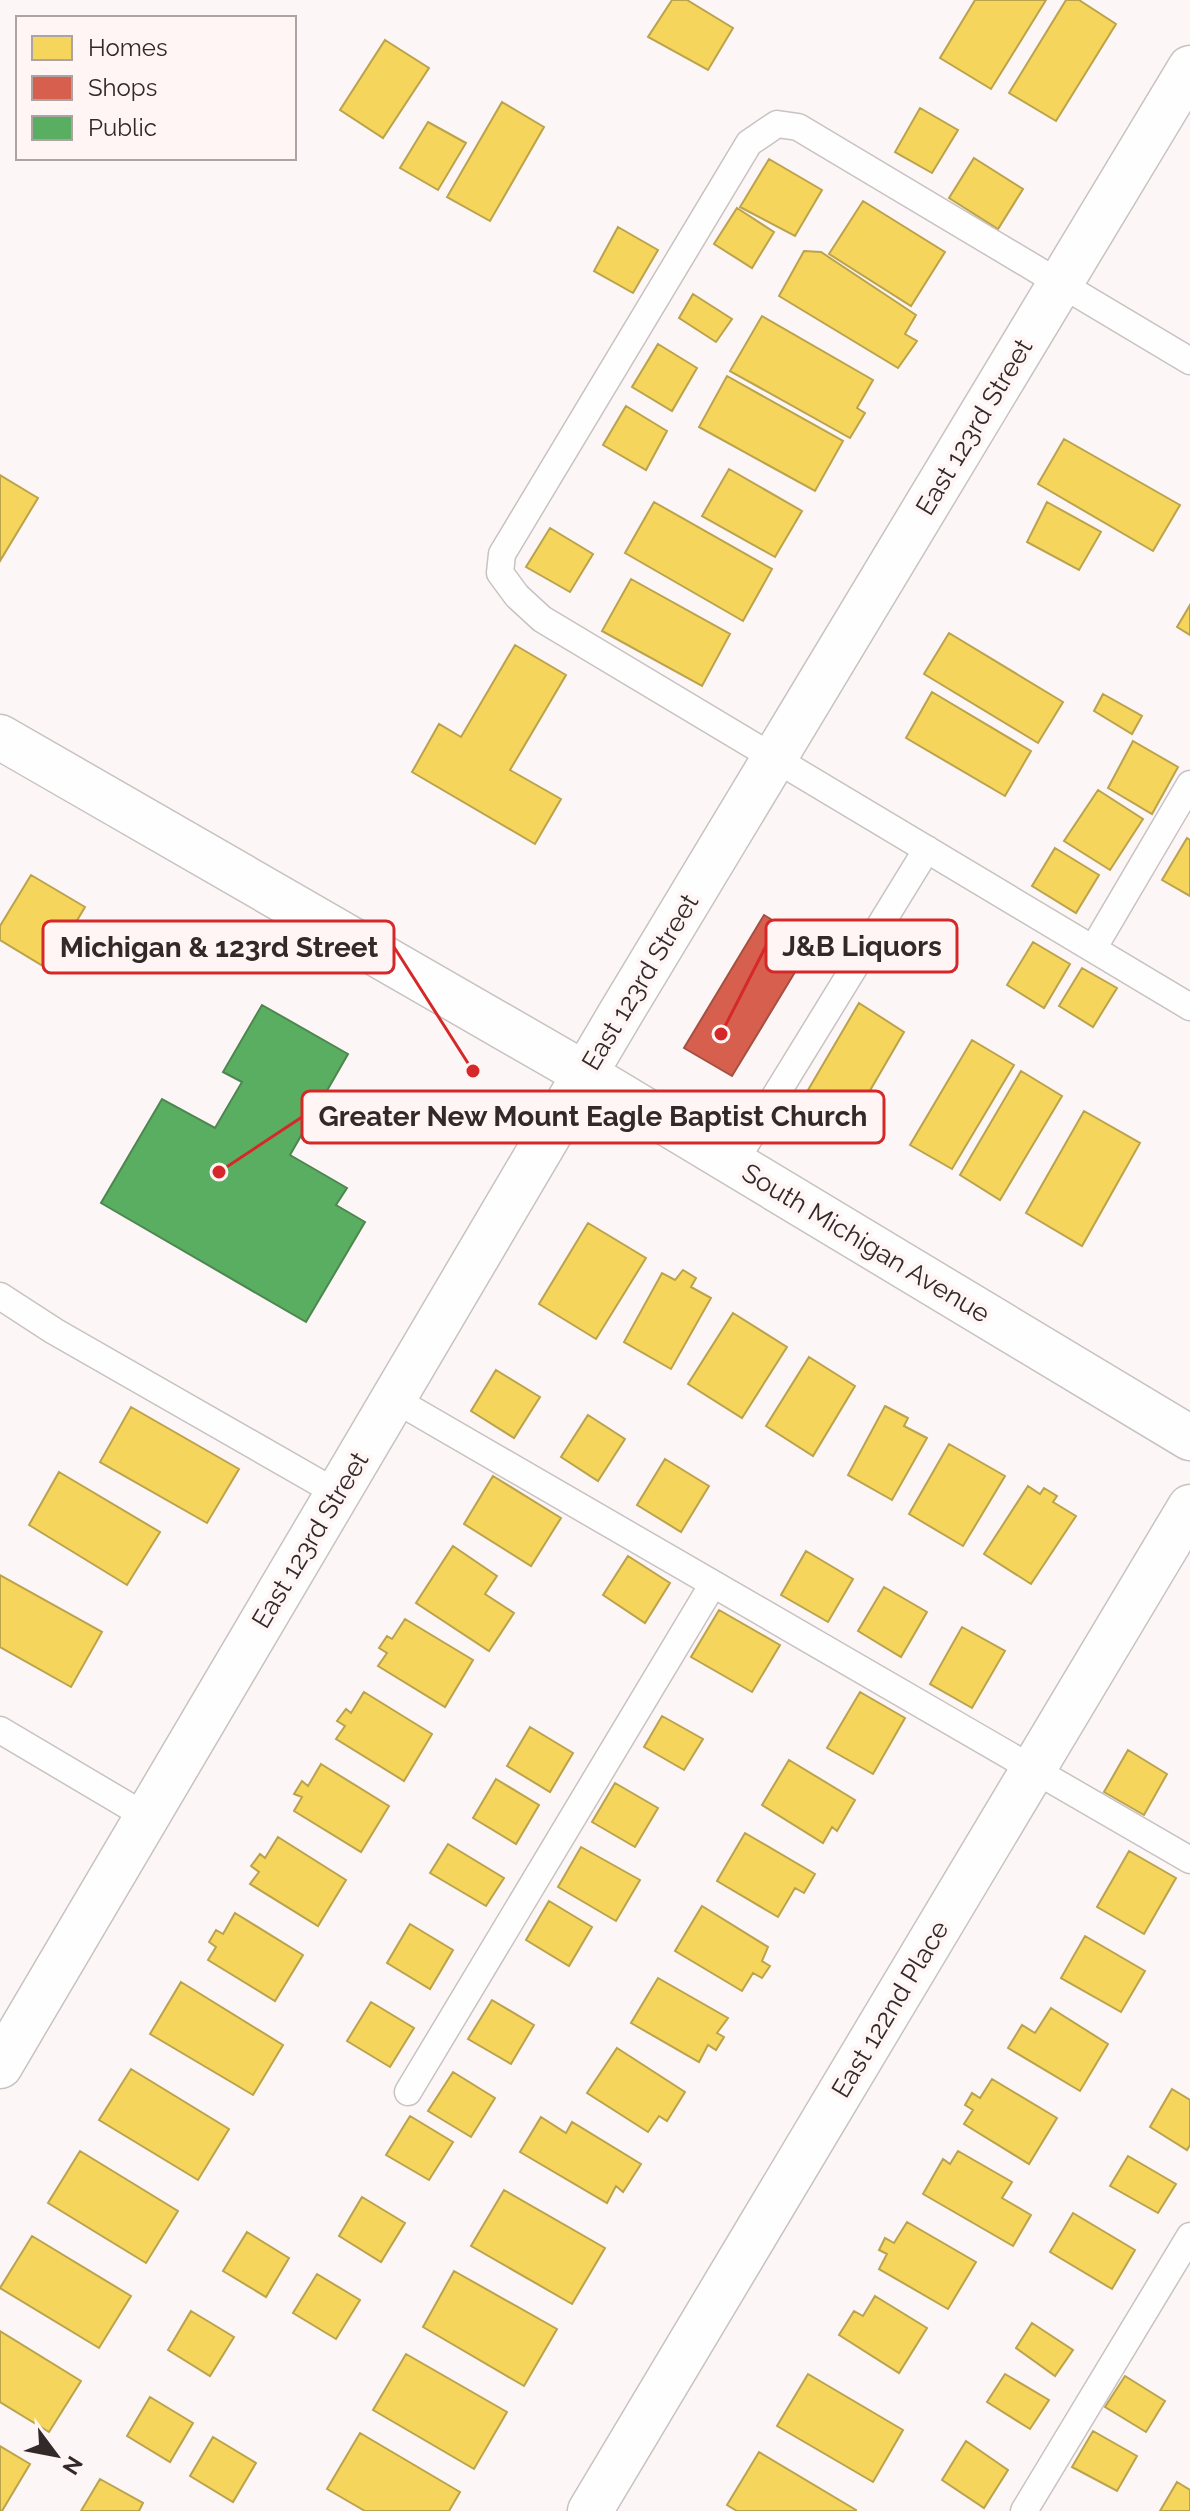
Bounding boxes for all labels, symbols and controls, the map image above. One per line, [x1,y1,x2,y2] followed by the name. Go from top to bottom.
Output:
[16,16,296,160] legend
[88,33,168,62] text: Homes
[88,73,157,102] text: Shops
[88,113,157,142] text: Public
[910,333,1039,520] street label: East 123rd Street
[576,888,705,1075] street label: East 123rd Street
[766,920,957,972] callout: J&B Liquors
[43,921,394,973] callout: Michigan & 123rd Street
[782,930,942,963] text: J&B Liquors
[60,931,378,964] text: Michigan & 123rd Street
[302,1091,884,1143] callout: Greater New Mount Eagle Baptist Church
[319,1100,867,1133] text: Greater New Mount Eagle Baptist Church
[737,1157,995,1329] street label: South Michigan Avenue
[246,1446,375,1633] street label: East 123rd Street
[825,1915,955,2103] street label: East 122nd Place
[16,2415,96,2495] north arrow
[57,2452,88,2480] text: N

